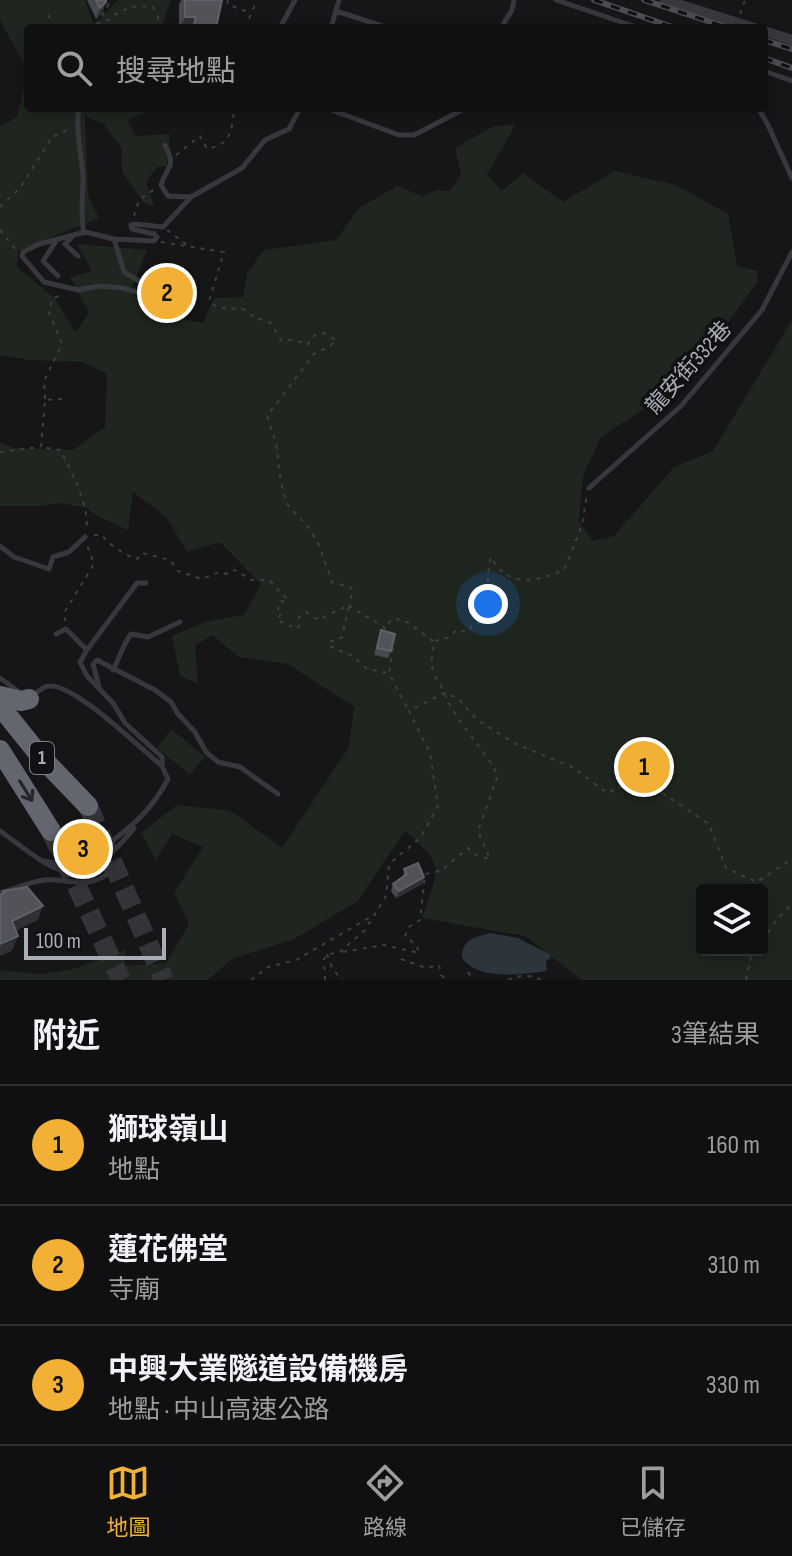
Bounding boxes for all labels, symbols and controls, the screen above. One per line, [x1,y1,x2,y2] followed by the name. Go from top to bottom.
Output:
[24,24,768,112] search box
[52,46,96,90] icon: search
[116,54,236,90] text: 搜尋地點
[141,263,193,323] pin: 2
[640,316,738,420] street label: 龍安街332巷
[468,584,508,624] your location
[618,737,670,797] pin: 1
[30,742,54,774] road number: 1
[17,779,34,801] one-way arrow
[57,819,109,879] pin: 3
[696,884,768,956] map controls
[696,884,768,956] button: layers
[24,924,166,960] scale bar
[36,928,81,955] text: 100 m
[32,1016,100,1057] text: 附近
[671,1020,760,1051] text: 3筆結果
[108,1112,228,1148] text: 獅球嶺山
[53,1130,63,1161] text: 1
[707,1130,760,1161] text: 160 m
[108,1155,160,1186] text: 地點
[108,1232,228,1268] text: 蓮花佛堂
[52,1250,64,1281] text: 2
[708,1250,760,1281] text: 310 m
[108,1275,160,1306] text: 寺廟
[108,1352,408,1388] text: 中興大業隧道設備機房
[52,1370,64,1401] text: 3
[706,1370,760,1401] text: 330 m
[108,1395,329,1426] text: 地點 · 中山高速公路
[106,1461,150,1542] tab: 地圖
[363,1461,407,1542] tab: 路線
[620,1461,686,1542] tab: 已儲存

